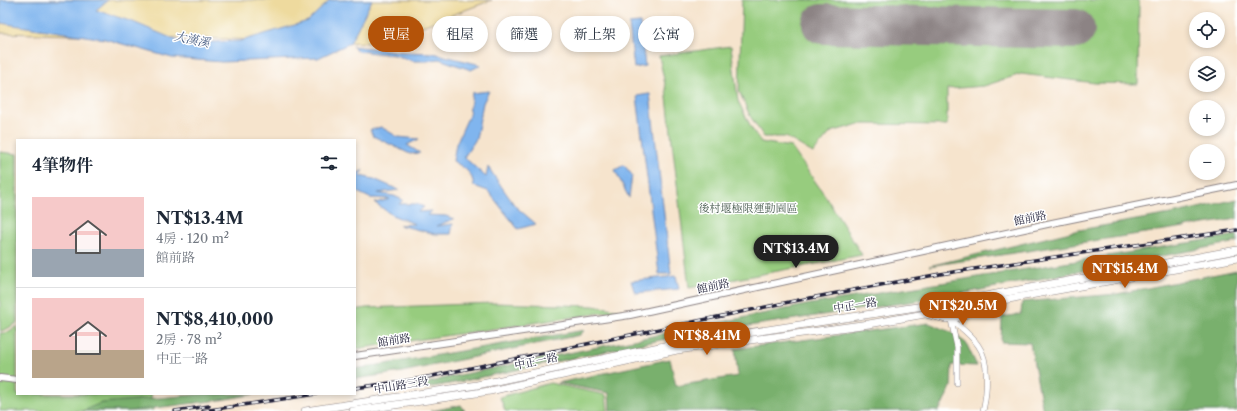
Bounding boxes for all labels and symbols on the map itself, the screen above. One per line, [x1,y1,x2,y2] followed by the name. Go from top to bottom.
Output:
[173,28,213,50] water label: 大漢溪
[699,201,798,215] park label: 後村堰極限運動園區
[1012,208,1048,228] street label: 館前路
[755,235,837,269] pin: NT$13.4M
[1084,255,1166,289] pin: NT$15.4M
[695,276,731,296] street label: 館前路
[922,292,1004,326] pin: NT$20.5M
[832,295,878,315] street label: 中正一路
[666,322,748,356] pin: NT$8.41M
[377,331,411,349] street label: 館前路
[513,350,559,372] street label: 中正一路
[373,374,429,396] street label: 中山路三段

